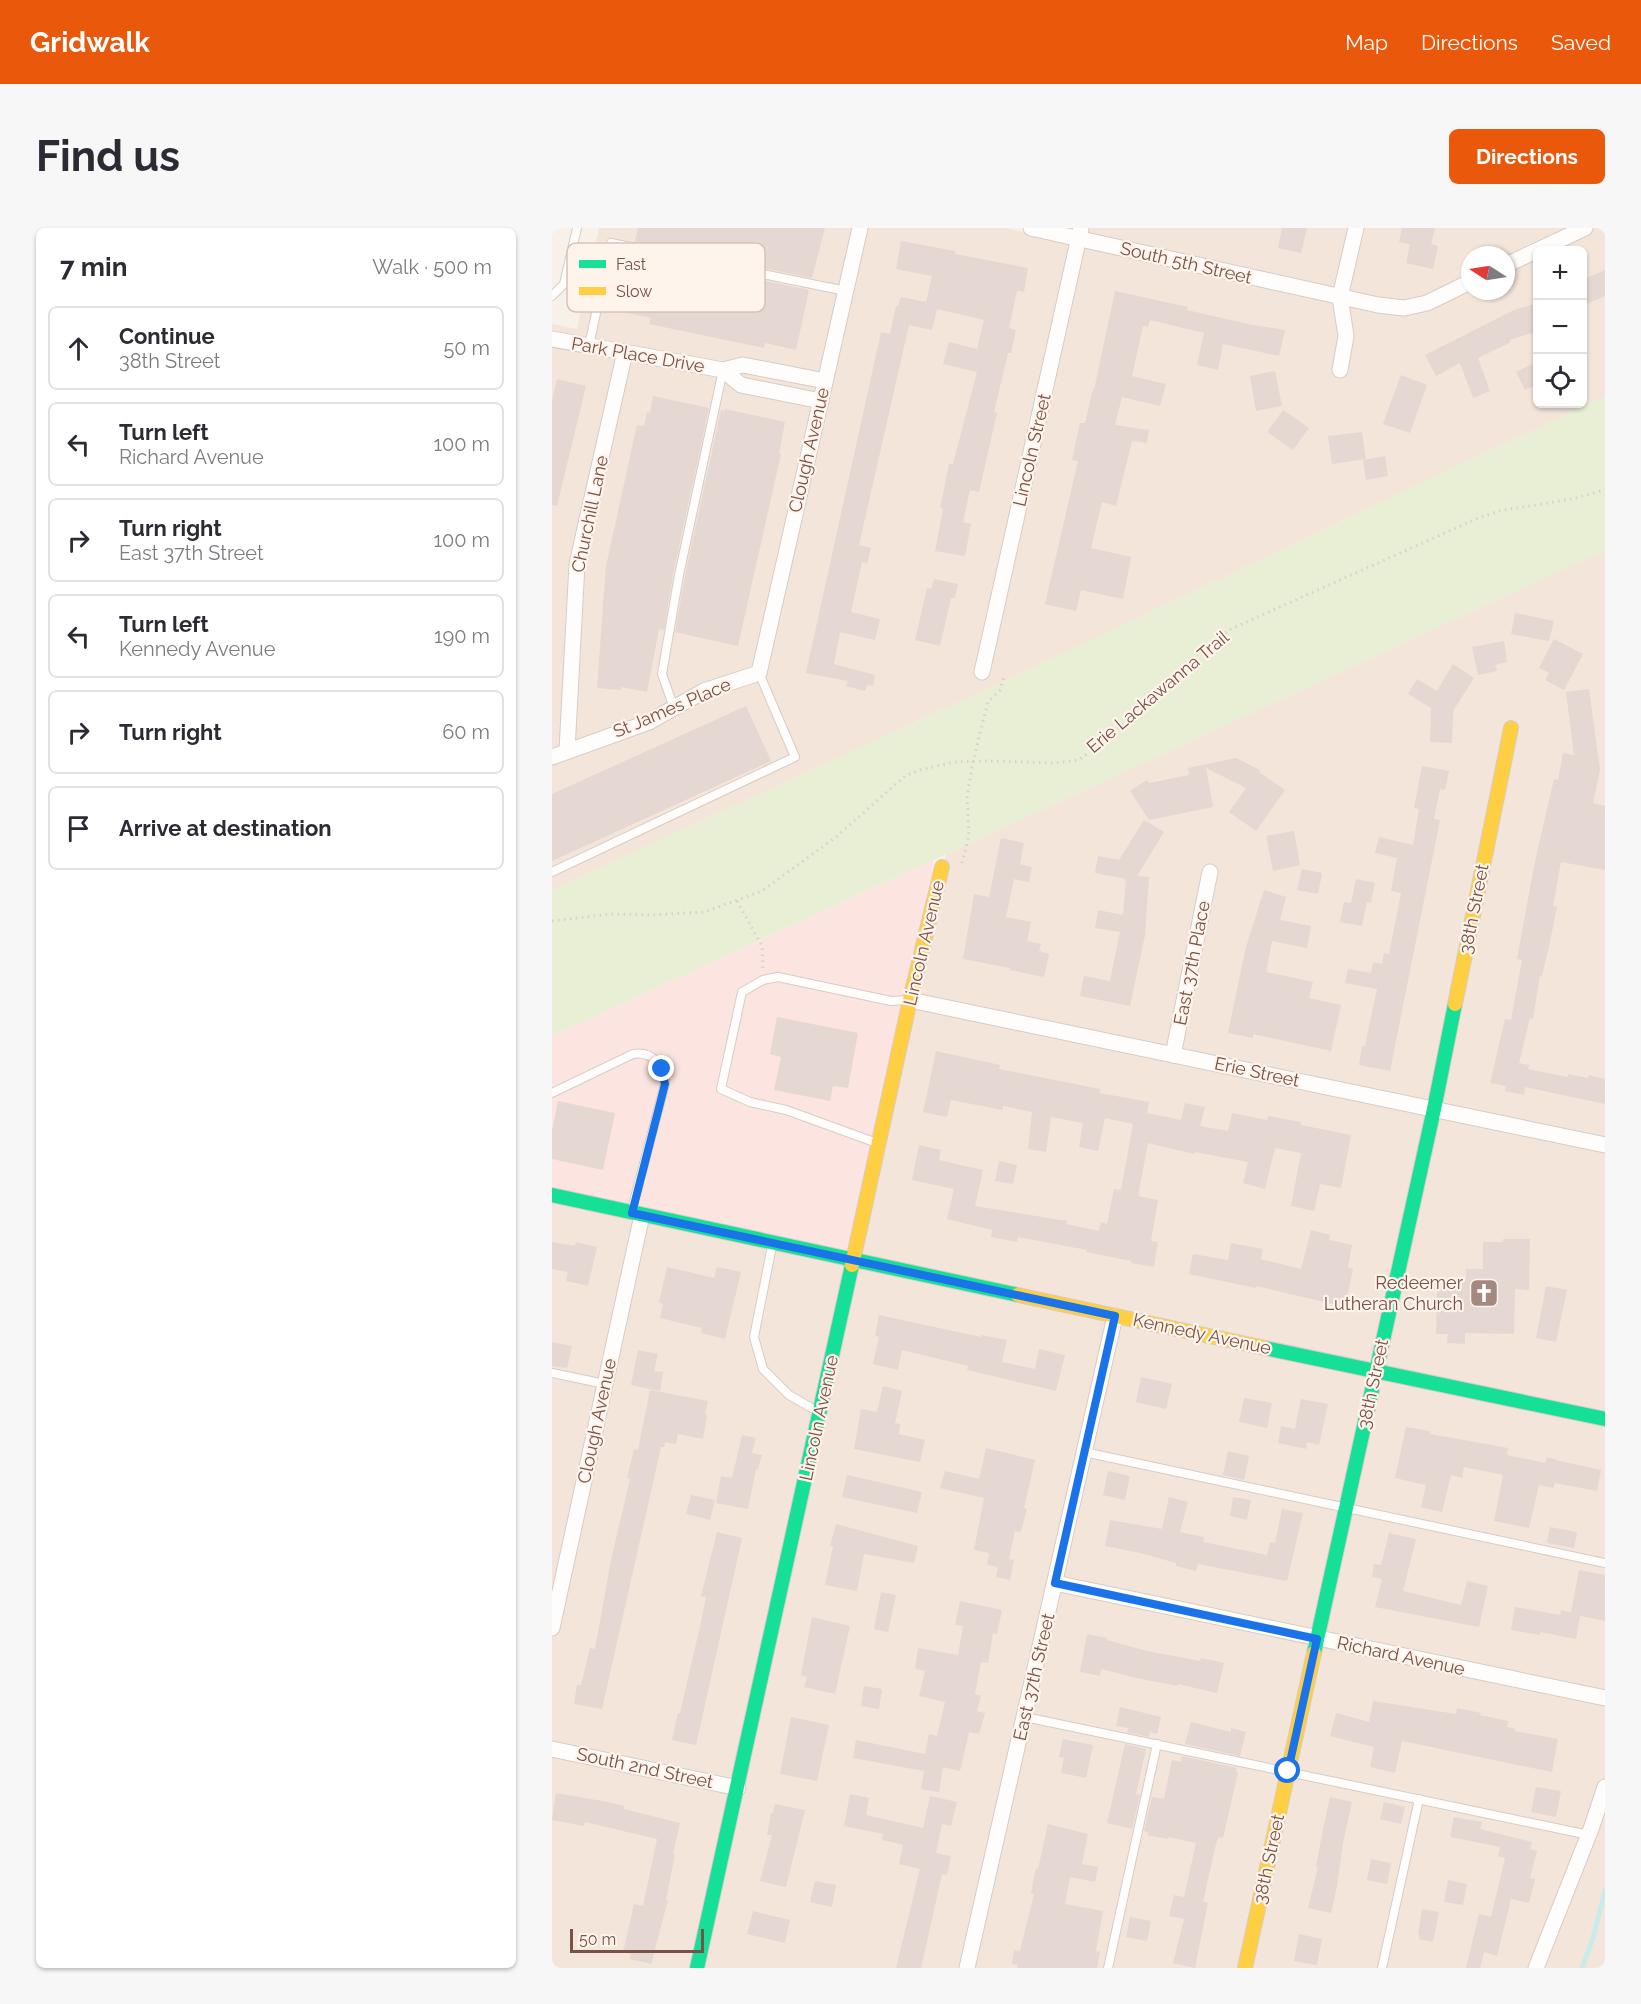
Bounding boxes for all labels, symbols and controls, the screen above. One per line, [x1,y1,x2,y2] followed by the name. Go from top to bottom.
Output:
[30,26,150,59] text: Gridwalk
[1345,30,1388,55] text: Map
[1421,30,1518,55] text: Directions
[1551,30,1611,55] text: Saved
[1449,129,1605,184] button: Directions
[36,132,180,181] text: Find us
[1118,237,1254,288] street label: South 5th Street
[567,243,765,312] legend
[1461,246,1515,300] north arrow
[1533,246,1587,408] map controls
[1533,246,1587,300] button: +
[60,252,127,282] text: 7 min
[372,255,492,279] text: Walk · 500 m
[616,255,647,274] text: Fast
[616,282,652,301] text: Slow
[1533,300,1587,354] button: −
[119,323,215,349] text: Continue
[62,332,95,365] icon: ahead
[570,332,707,377] street label: Park Place Drive
[443,336,490,360] text: 50 m
[119,349,220,373] text: 38th Street
[1533,354,1587,408] button: locate
[784,385,833,514] street label: Clough Avenue
[1008,391,1055,508] street label: Lincoln Street
[119,419,209,445] text: Turn left
[62,428,95,461] icon: left
[433,432,490,456] text: 100 m
[119,445,264,469] text: Richard Avenue
[567,453,612,574] street label: Churchill Lane
[119,515,222,541] text: Turn right
[62,524,95,557] icon: right
[433,528,490,552] text: 100 m
[119,541,264,565] text: East 37th Street
[119,611,209,637] text: Turn left
[62,620,95,653] icon: left
[434,624,490,648] text: 190 m
[1082,626,1233,757] street label: Erie Lackawanna Trail
[119,637,275,661] text: Kennedy Avenue
[610,673,734,742] street label: St James Place
[62,716,95,749] icon: right
[119,719,222,745] text: Turn right
[442,720,490,744] text: 60 m
[62,812,95,845] icon: arrive
[119,815,332,841] text: Arrive at destination
[1454,862,1493,956] street label: 38th Street
[899,878,948,1008] street label: Lincoln Avenue
[1169,898,1214,1027] street label: East 37th Place
[1213,1052,1301,1091] street label: Erie Street
[648,1055,674,1081] route end
[1324,1272,1464,1314] place label: Redeemer Lutheran Church
[1468,1277,1500,1309] church icon: Redeemer Lutheran Church
[1131,1309,1274,1359] street label: Kennedy Avenue
[1353,1337,1392,1431] street label: 38th Street
[795,1353,842,1483] street label: Lincoln Avenue
[573,1356,620,1485] street label: Clough Avenue
[1009,1611,1058,1743] street label: East 37th Street
[1335,1632,1467,1679] street label: Richard Avenue
[575,1743,715,1792] street label: South 2nd Street
[1274,1757,1300,1783] route start
[1249,1812,1288,1906] street label: 38th Street
[570,1926,704,1954] scale bar
[579,1930,616,1949] text: 50 m

